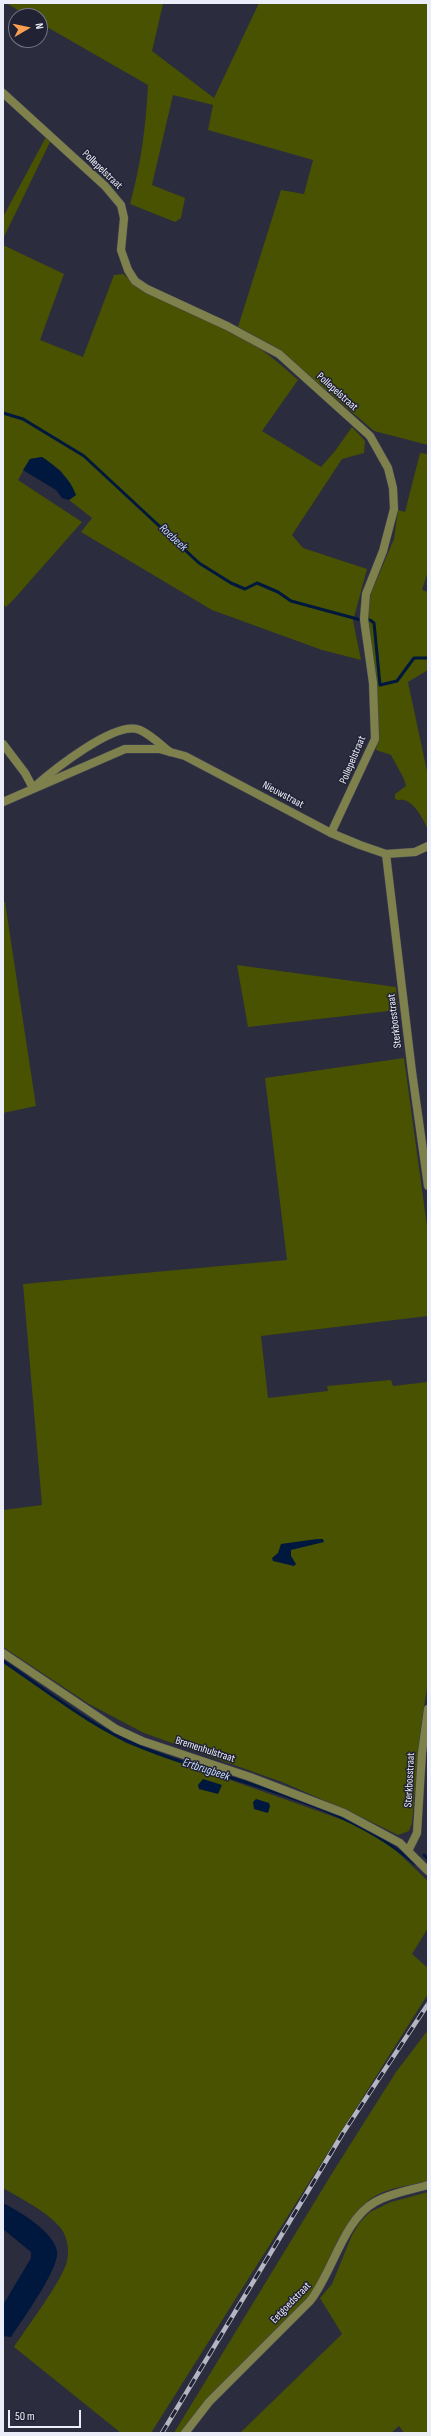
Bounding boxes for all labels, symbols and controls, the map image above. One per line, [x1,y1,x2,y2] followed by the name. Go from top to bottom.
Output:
[8,8,48,48] north arrow
[32,22,46,30] text: N
[79,148,125,192] street label: Pollepelstraat
[314,370,360,414] street label: Pollepelstraat
[156,521,190,555] water label: Roebeek
[337,734,369,786] street label: Pollepelstraat
[260,779,306,811] street label: Nieuwstraat
[385,993,405,1049] street label: Sterkbosstraat
[174,1734,236,1766] street label: Bremenhulstraat
[402,1752,418,1808] street label: Sterkbosstraat
[181,1756,231,1784] water label: Ertbrugbeek
[268,2280,314,2326] street label: Eetgoedstraat
[10,2402,83,2428] scale bar
[15,2409,35,2424] text: 50 m

